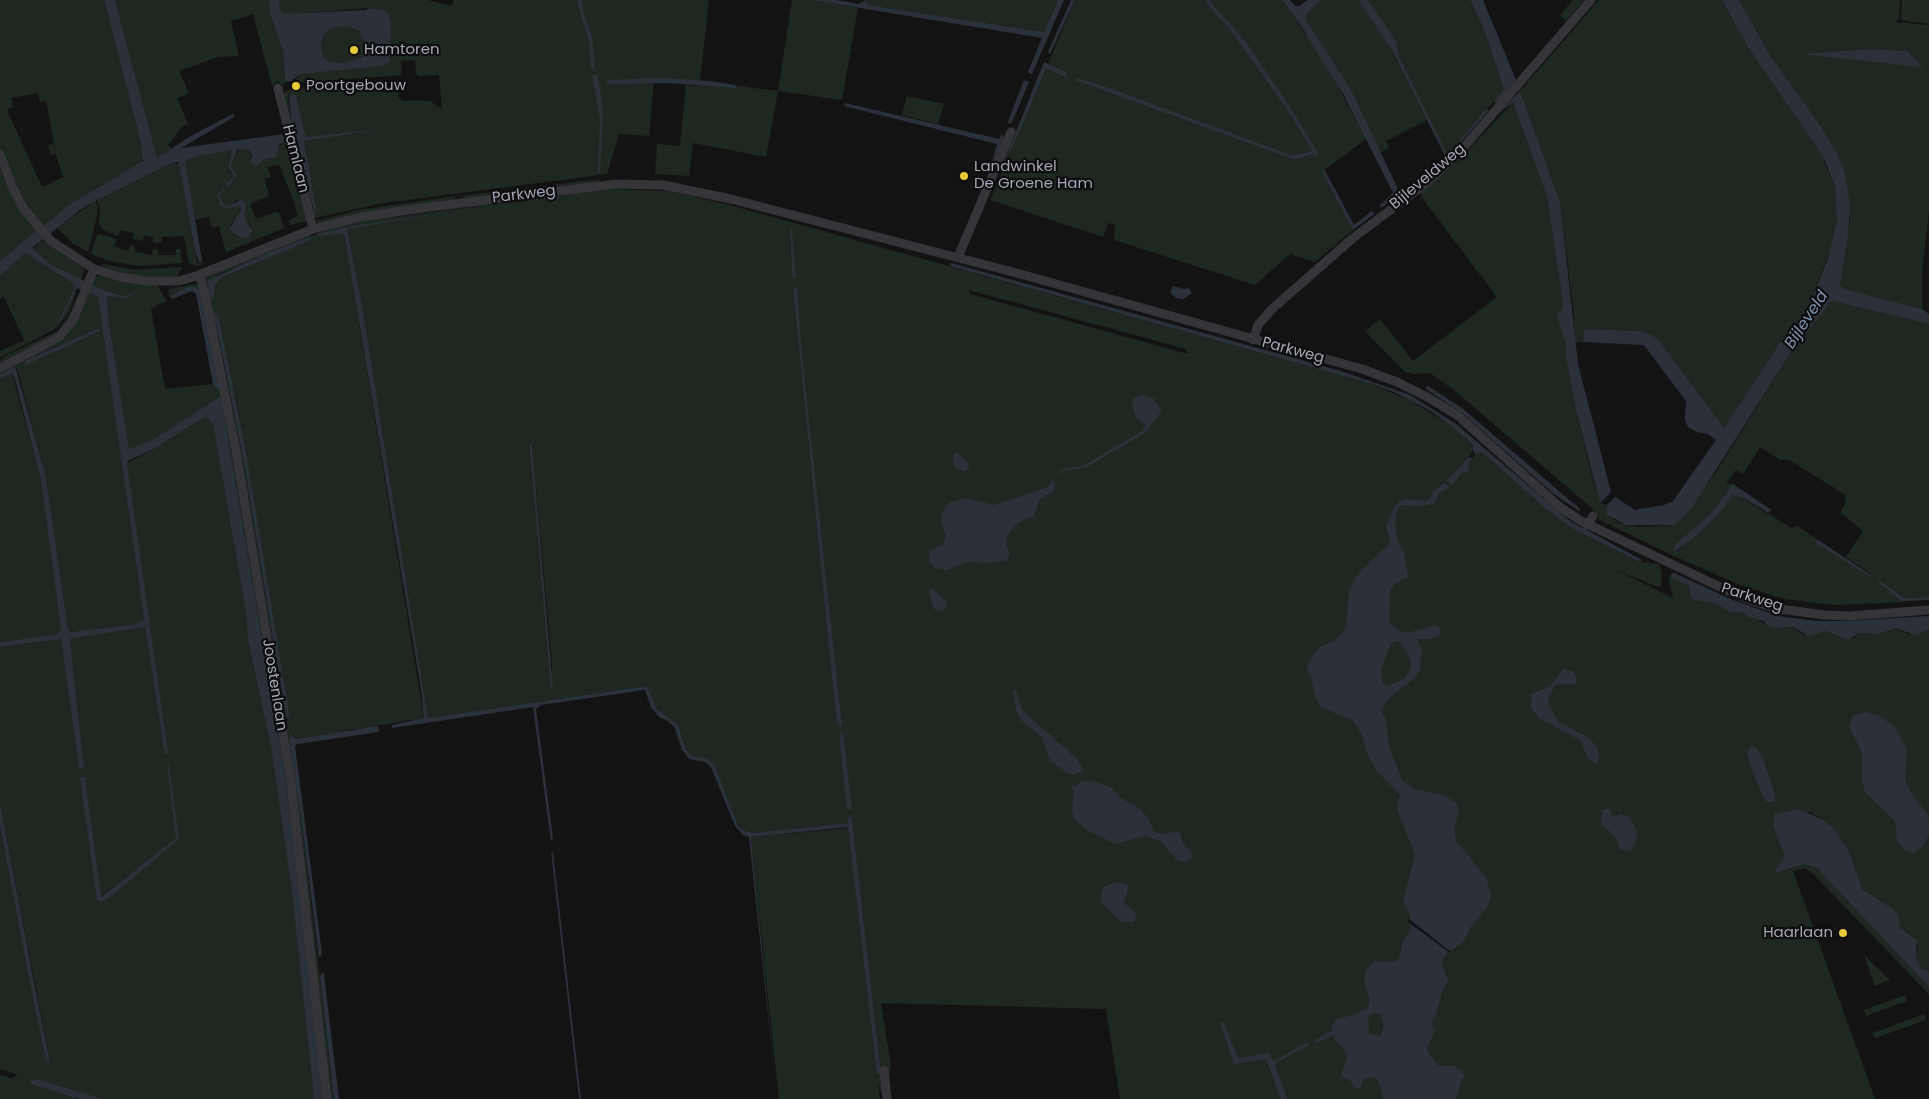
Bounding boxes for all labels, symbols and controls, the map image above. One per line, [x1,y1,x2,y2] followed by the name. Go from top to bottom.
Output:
[364,41,440,59] place label: Hamtoren
[348,44,360,56] marker: Hamtoren
[306,77,406,95] place label: Poortgebouw
[290,80,302,92] marker: Poortgebouw
[278,123,312,195] street label: Hamlaan
[1387,140,1469,214] street label: Bijleveldweg
[974,158,1093,193] place label: Landwinkel De Groene Ham
[958,170,970,182] marker: Landwinkel De Groene Ham
[491,182,557,208] street label: Parkweg
[1781,287,1833,353] water label: Bijleveld
[1260,334,1326,368] street label: Parkweg
[1719,580,1785,616] street label: Parkweg
[258,638,290,732] street label: Joostenlaan
[1763,924,1833,942] place label: Haarlaan
[1837,927,1849,939] marker: Haarlaan

